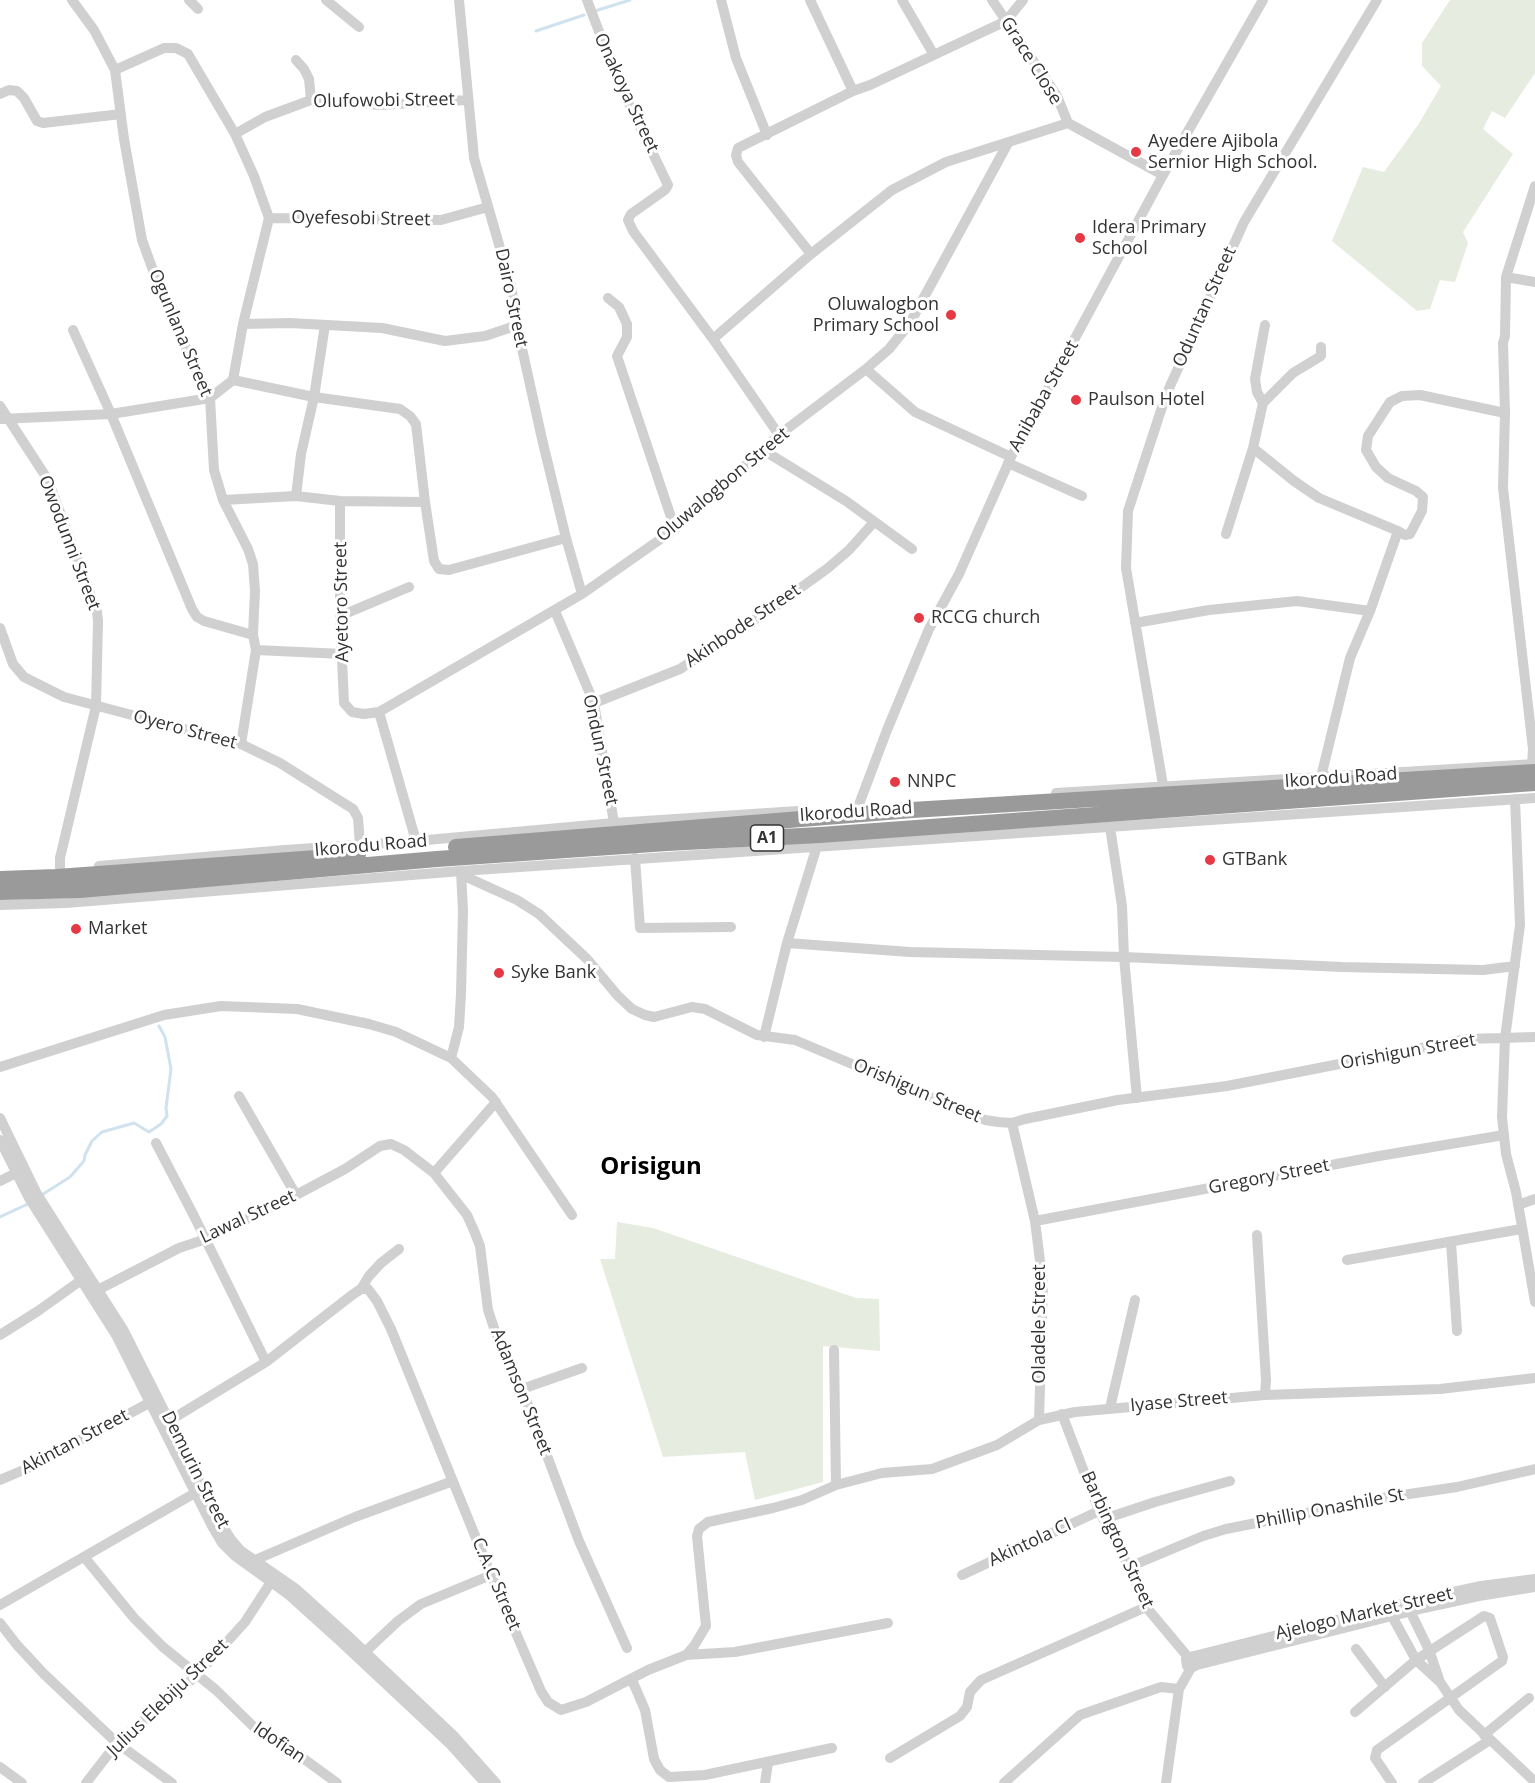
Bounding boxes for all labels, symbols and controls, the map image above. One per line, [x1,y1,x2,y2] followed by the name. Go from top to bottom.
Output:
[996,13,1066,109] street label: Grace Close
[589,30,663,156] street label: Onakoya Street
[313,89,455,113] street label: Olufowobi Street
[1148,131,1318,174] place label: Ayedere Ajibola Sernior High School.
[1129,145,1143,159] marker: Ayedere Ajibola Sernior High School.
[291,207,431,231] street label: Oyefesobi Street
[1092,217,1206,260] place label: Idera Primary School
[1073,231,1087,245] marker: Idera Primary School
[1169,243,1241,371] street label: Oduntan Street
[490,246,532,350] street label: Dairo Street
[143,266,217,400] street label: Ogunlana Street
[813,294,939,336] place label: Oluwalogbon Primary School
[944,308,958,322] marker: Oluwalogbon Primary School
[1005,337,1083,455] street label: Anibaba Street
[1088,389,1205,411] place label: Paulson Hotel
[1069,393,1083,407] marker: Paulson Hotel
[652,423,794,547] street label: Oluwalogbon Street
[33,473,105,613] street label: Owodunni Street
[330,541,354,663] street label: Ayetoro Street
[681,579,805,673] street label: Akinbode Street
[931,607,1040,629] place label: RCCG church
[912,611,926,625] marker: RCCG church
[578,692,622,808] street label: Ondun Street
[131,706,239,754] street label: Oyero Street
[1284,763,1398,793] street label: Ikorodu Road
[907,771,956,793] place label: NNPC
[888,775,902,789] marker: NNPC
[799,797,913,827] street label: Ikorodu Road
[750,825,783,851] road number: A1
[314,830,428,862] street label: Ikorodu Road
[1222,849,1287,871] place label: GTBank
[1203,853,1217,867] marker: GTBank
[88,918,148,940] place label: Market
[69,922,83,936] marker: Market
[511,962,596,984] place label: Syke Bank
[492,966,506,980] marker: Syke Bank
[1339,1029,1477,1075] street label: Orishigun Street
[850,1054,984,1128] street label: Orishigun Street
[600,1153,702,1181] district label: Orisigun
[1207,1155,1331,1199] street label: Gregory Street
[197,1185,299,1249] street label: Lawal Street
[1029,1264,1051,1384] street label: Oladele Street
[486,1326,556,1458] street label: Adamson Street
[1129,1387,1229,1417] street label: Iyase Street
[17,1405,133,1479] street label: Akintan Street
[156,1408,234,1532] street label: Demurin Street
[1076,1468,1158,1612] street label: Barbington Street
[1254,1484,1406,1534] street label: Phillip Onashile St
[985,1514,1075,1572] street label: Akintola Cl
[467,1534,525,1634] street label: C.A.C Street
[1273,1583,1455,1645] street label: Ajelogo Market Street
[103,1635,233,1761] street label: Julius Elebiju Street
[249,1718,309,1768] street label: Idofian

